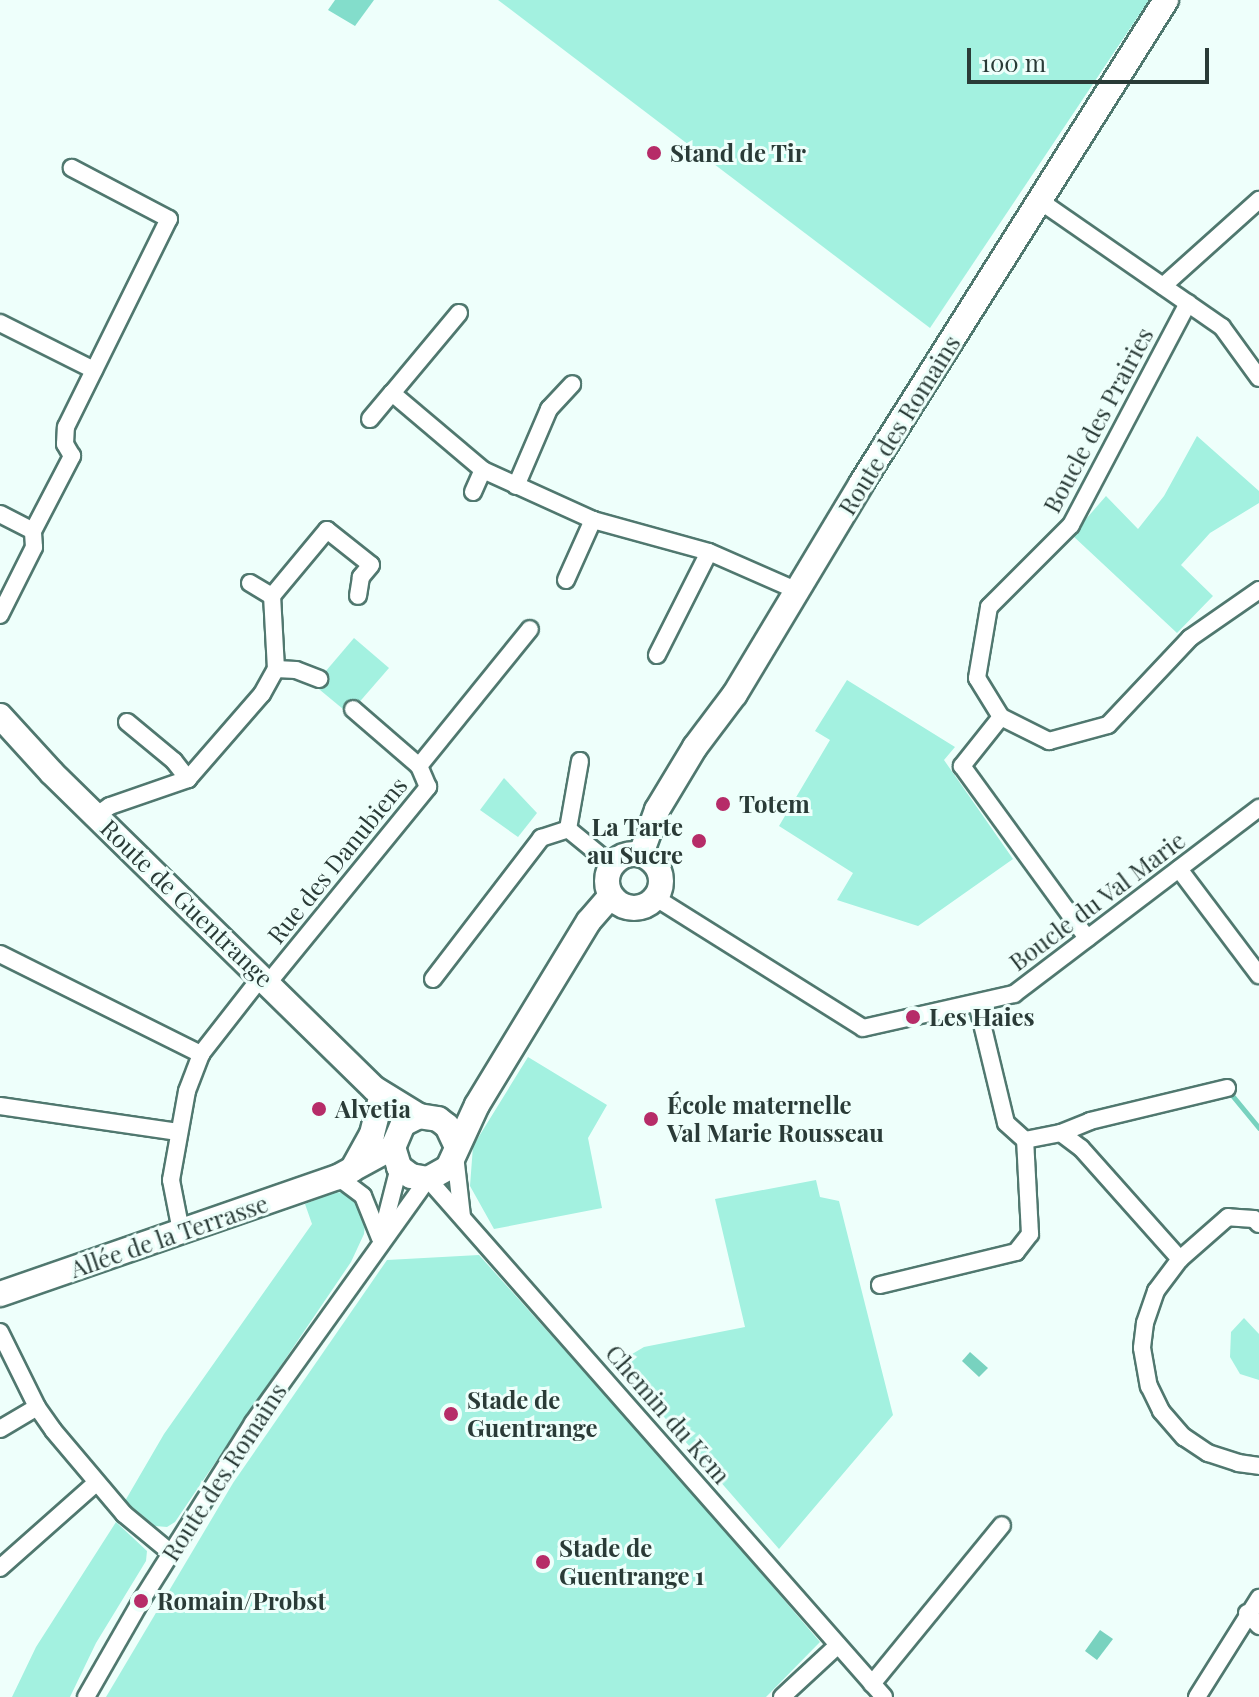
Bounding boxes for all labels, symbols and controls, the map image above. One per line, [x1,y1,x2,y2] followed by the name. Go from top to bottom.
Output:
[971,32,1213,82] scale bar
[981,46,1046,78] text: 100 m
[670,139,806,167] place label: Stand de Tir
[645,144,663,162] marker: Stand de Tir
[1037,323,1159,517] street label: Boucle des Prairies
[832,330,966,520] street label: Route des Romains
[261,771,413,949] street label: Rue des Danubiens
[739,790,810,818] place label: Totem
[714,795,732,813] marker: Totem
[95,813,279,993] street label: Route de Guentrange
[587,813,683,869] place label: La Tarte au Sucre
[1003,825,1191,977] street label: Boucle du Val Marie
[690,832,708,850] marker: La Tarte au Sucre
[929,1003,1035,1031] place label: Les Haies
[904,1008,922,1026] marker: Les Haies
[667,1091,884,1147] place label: École maternelle Val Marie Rousseau
[335,1095,411,1123] place label: Alvetia
[310,1100,328,1118] marker: Alvetia
[642,1110,660,1128] marker: École maternelle Val Marie Rousseau
[66,1188,272,1284] street label: Allée de la Terrasse
[600,1339,736,1489] street label: Chemin du Kem
[156,1378,292,1566] street label: Route des Romains
[467,1386,598,1442] place label: Stade de Guentrange
[442,1405,460,1423] marker: Stade de Guentrange
[559,1534,704,1590] place label: Stade de Guentrange 1
[534,1553,552,1571] marker: Stade de Guentrange 1
[157,1587,326,1615] place label: Romain/Probst
[132,1592,150,1610] marker: Romain/Probst

